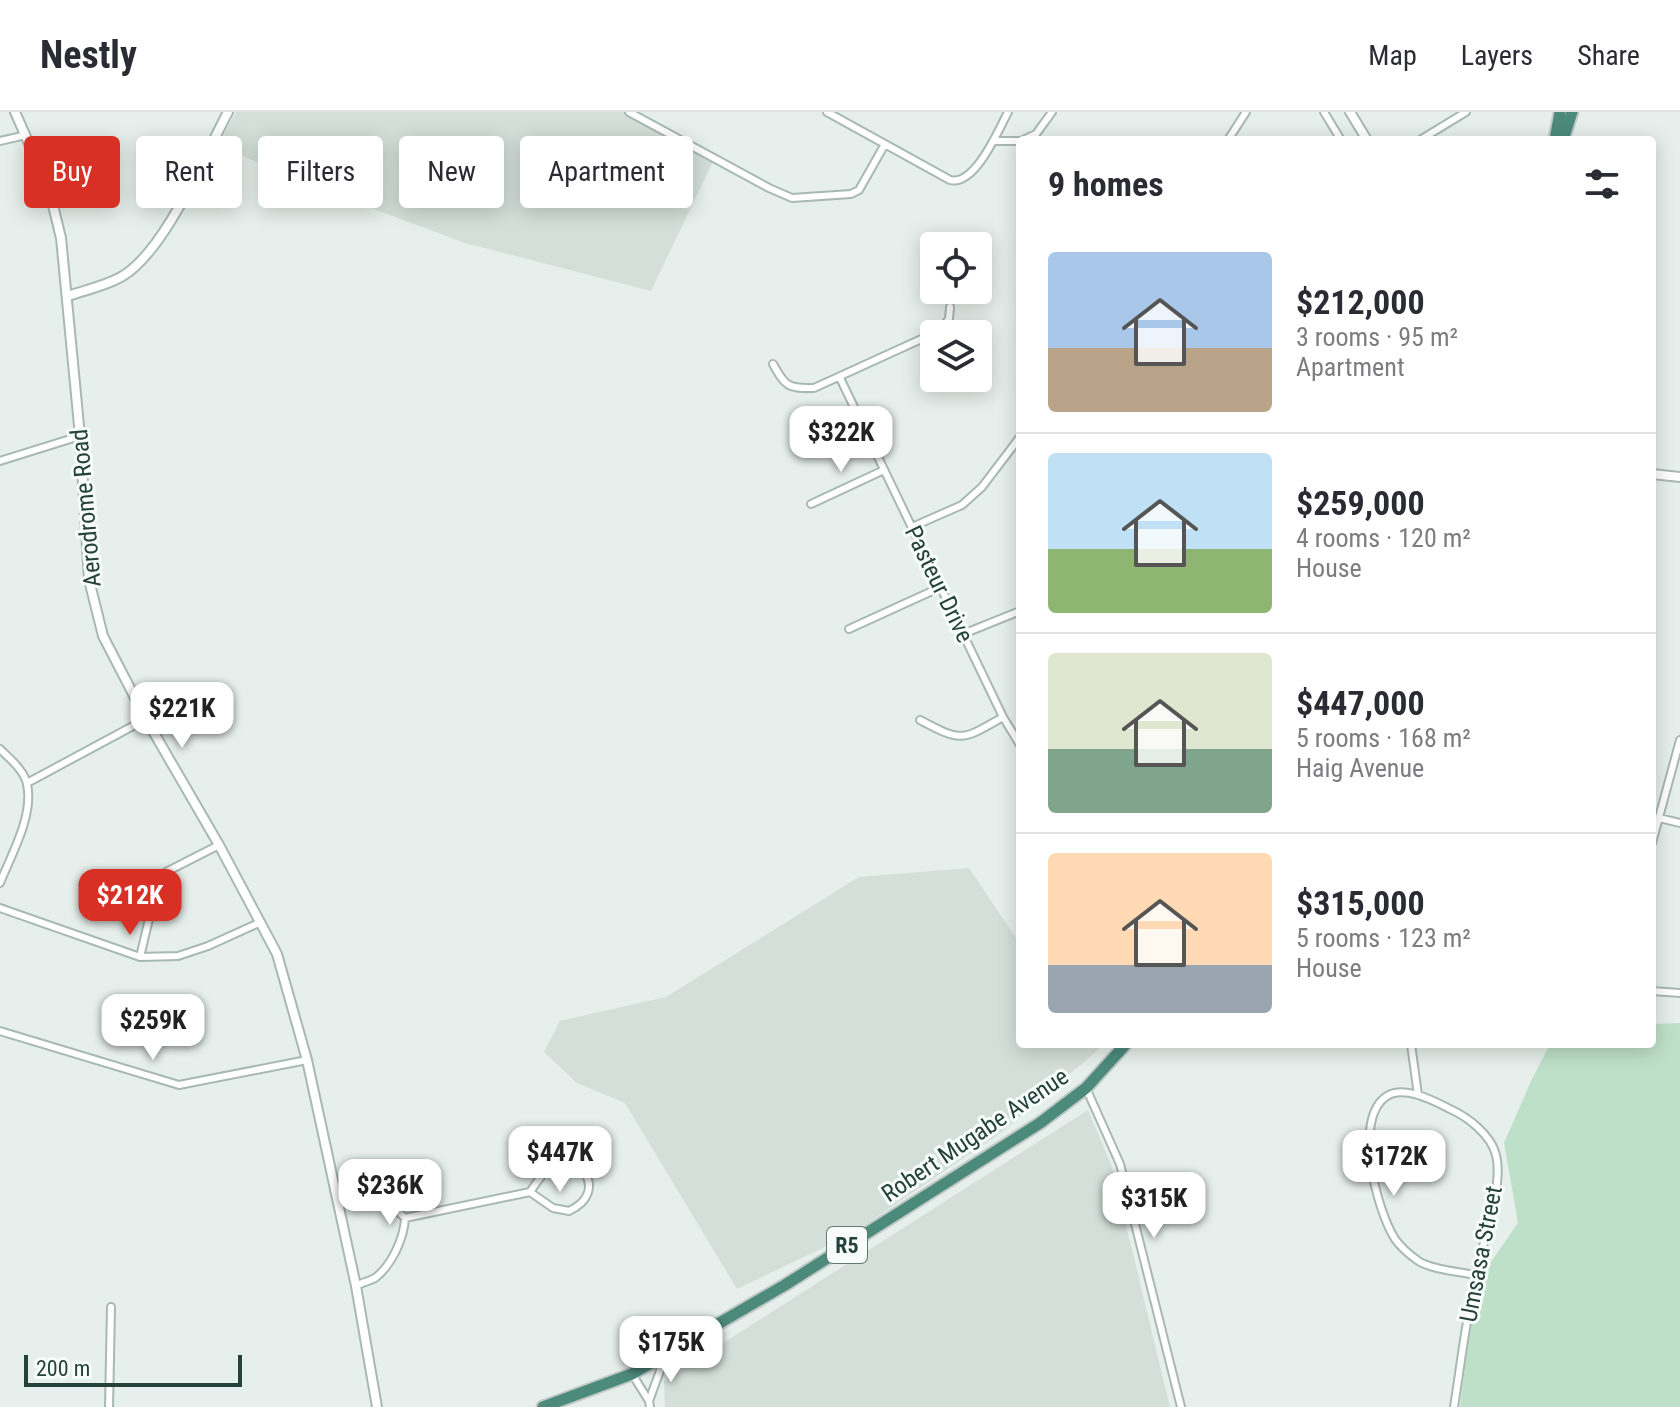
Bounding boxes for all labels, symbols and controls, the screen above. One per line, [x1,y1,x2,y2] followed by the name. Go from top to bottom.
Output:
[40,33,137,77] text: Nestly
[1368,39,1417,72] text: Map
[1461,39,1533,72] text: Layers
[1577,39,1640,72] text: Share
[24,136,120,208] chip: Buy
[136,136,242,208] chip: Rent
[258,136,383,208] chip: Filters
[399,136,504,208] chip: New
[520,136,693,208] chip: Apartment
[1580,162,1624,206] icon: filters
[1048,164,1164,204] text: 9 homes
[920,232,992,392] map controls
[920,232,992,304] button: locate
[1296,282,1425,322] text: $212,000
[1112,284,1208,380] icon: home
[920,320,992,392] button: layers
[1296,322,1458,352] text: 3 rooms · 95 m²
[1296,352,1405,382] text: Apartment
[785,406,897,474] pin: $322K
[808,417,874,447] text: $322K
[65,428,107,588] street label: Aerodrome Road
[1296,483,1425,523] text: $259,000
[1112,485,1208,581] icon: home
[899,521,979,647] street label: Pasteur Drive
[1296,523,1471,553] text: 4 rooms · 120 m²
[1296,553,1362,583] text: House
[126,682,238,750] pin: $221K
[1296,683,1425,723] text: $447,000
[1112,685,1208,781] icon: home
[149,693,215,723] text: $221K
[1296,723,1471,753] text: 5 rooms · 168 m²
[1296,753,1424,783] text: Haig Avenue
[74,869,186,937] pin: $212K
[97,880,163,910] text: $212K
[1296,883,1425,923] text: $315,000
[1112,885,1208,981] icon: home
[1296,923,1471,953] text: 5 rooms · 123 m²
[1296,953,1362,983] text: House
[97,994,209,1062] pin: $259K
[120,1005,186,1035] text: $259K
[876,1062,1074,1208] street label: Robert Mugabe Avenue
[504,1126,616,1194] pin: $447K
[1338,1130,1450,1198] pin: $172K
[527,1137,593,1167] text: $447K
[1361,1141,1427,1171] text: $172K
[334,1159,446,1227] pin: $236K
[357,1170,423,1200] text: $236K
[1098,1172,1210,1240] pin: $315K
[1121,1183,1187,1213] text: $315K
[1454,1184,1508,1324] street label: Umsasa Street
[827,1227,867,1263] road number: R5
[615,1316,727,1384] pin: $175K
[638,1327,704,1357] text: $175K
[24,1351,242,1387] scale bar
[36,1356,90,1381] text: 200 m

